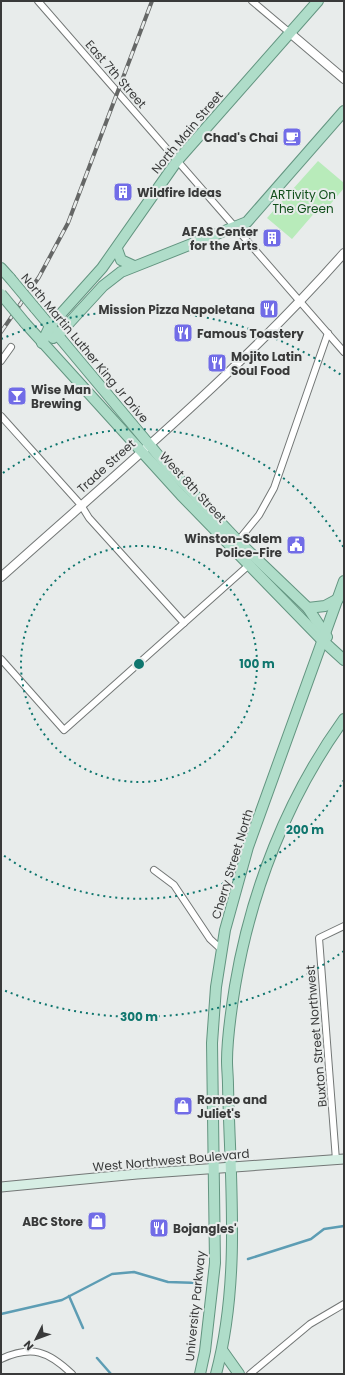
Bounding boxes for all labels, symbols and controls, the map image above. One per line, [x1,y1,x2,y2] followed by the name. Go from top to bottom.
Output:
[82,36,150,112] street label: East 7th Street
[147,87,227,177] street label: North Main Street
[281,126,303,148] cafe icon: Chad's Chai
[204,129,278,146] place label: Chad's Chai
[112,181,134,203] building icon: Wildfire Ideas
[137,184,222,201] place label: Wildfire Ideas
[270,186,336,217] park label: ARTivity On The Green
[182,223,258,254] place label: AFAS Center for the Arts
[261,227,283,249] building icon: AFAS Center for the Arts
[17,270,153,426] street label: North Martin Luther King Jr Drive
[258,298,280,320] restaurant icon: Mission Pizza Napoletana
[98,301,255,318] place label: Mission Pizza Napoletana
[172,322,194,344] restaurant icon: Famous Toastery
[197,325,304,342] place label: Famous Toastery
[231,348,302,379] place label: Mojito Latin Soul Food
[206,352,228,374] restaurant icon: Mojito Latin Soul Food
[31,381,91,412] place label: Wise Man Brewing
[6,385,28,407] bar icon: Wise Man Brewing
[73,435,139,497] street label: Trade Street
[156,448,230,526] street label: West 8th Street
[184,530,283,561] place label: Winston-Salem Police-Fire
[285,534,307,556] public building icon: Winston-Salem Police-Fire
[239,655,275,672] text: 100 m
[132,657,146,671] centre of rings
[207,807,257,921] street label: Cherry Street North
[286,821,324,838] text: 200 m
[301,964,331,1108] street label: Buxton Street Northwest
[120,1008,158,1025] text: 300 m
[197,1091,267,1122] place label: Romeo and Juliet's
[172,1095,194,1117] shop icon: Romeo and Juliet's
[92,1145,250,1175] street label: West Northwest Boulevard
[86,1210,108,1232] shop icon: ABC Store
[22,1213,84,1230] place label: ABC Store
[148,1217,170,1239] restaurant icon: Bojangles'
[173,1220,237,1237] place label: Bojangles'
[181,1250,209,1362] street label: University Parkway
[16,1319,56,1359] north arrow
[20,1337,37,1354] text: N

